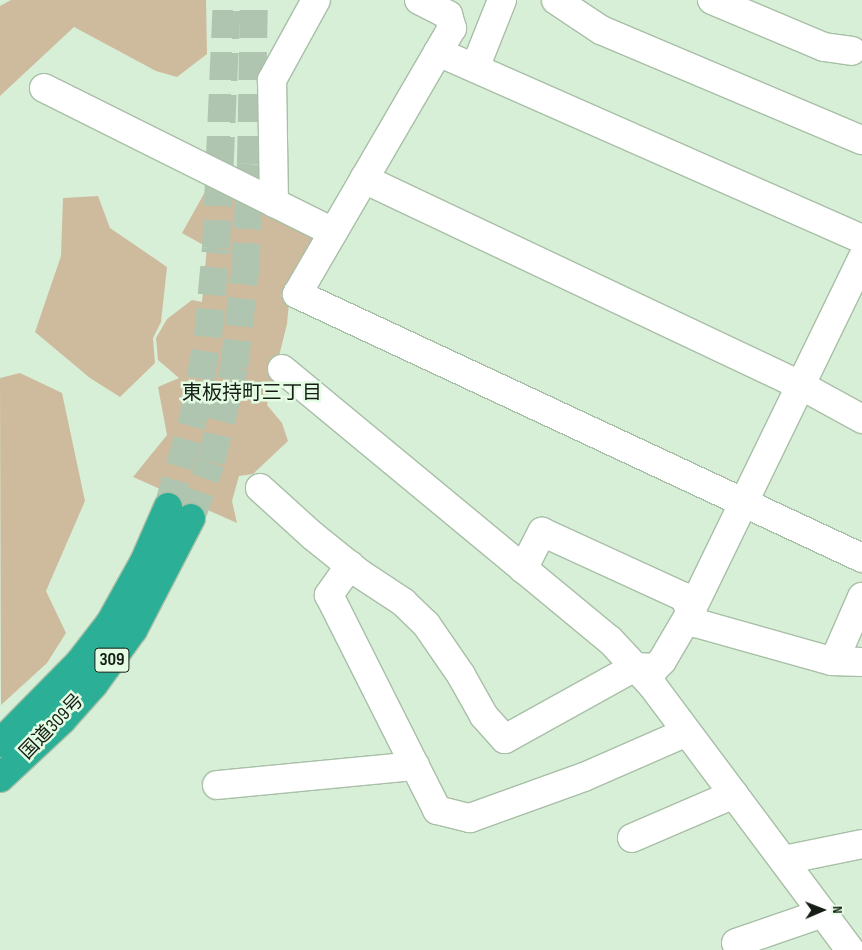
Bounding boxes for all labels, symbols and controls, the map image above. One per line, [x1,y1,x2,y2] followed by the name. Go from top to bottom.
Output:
[182,381,322,405] district label: 東板持町三丁目
[93,644,131,676] road number: 309
[15,690,89,764] street label: 国道309号
[797,885,847,935] north arrow
[829,906,846,914] text: N

